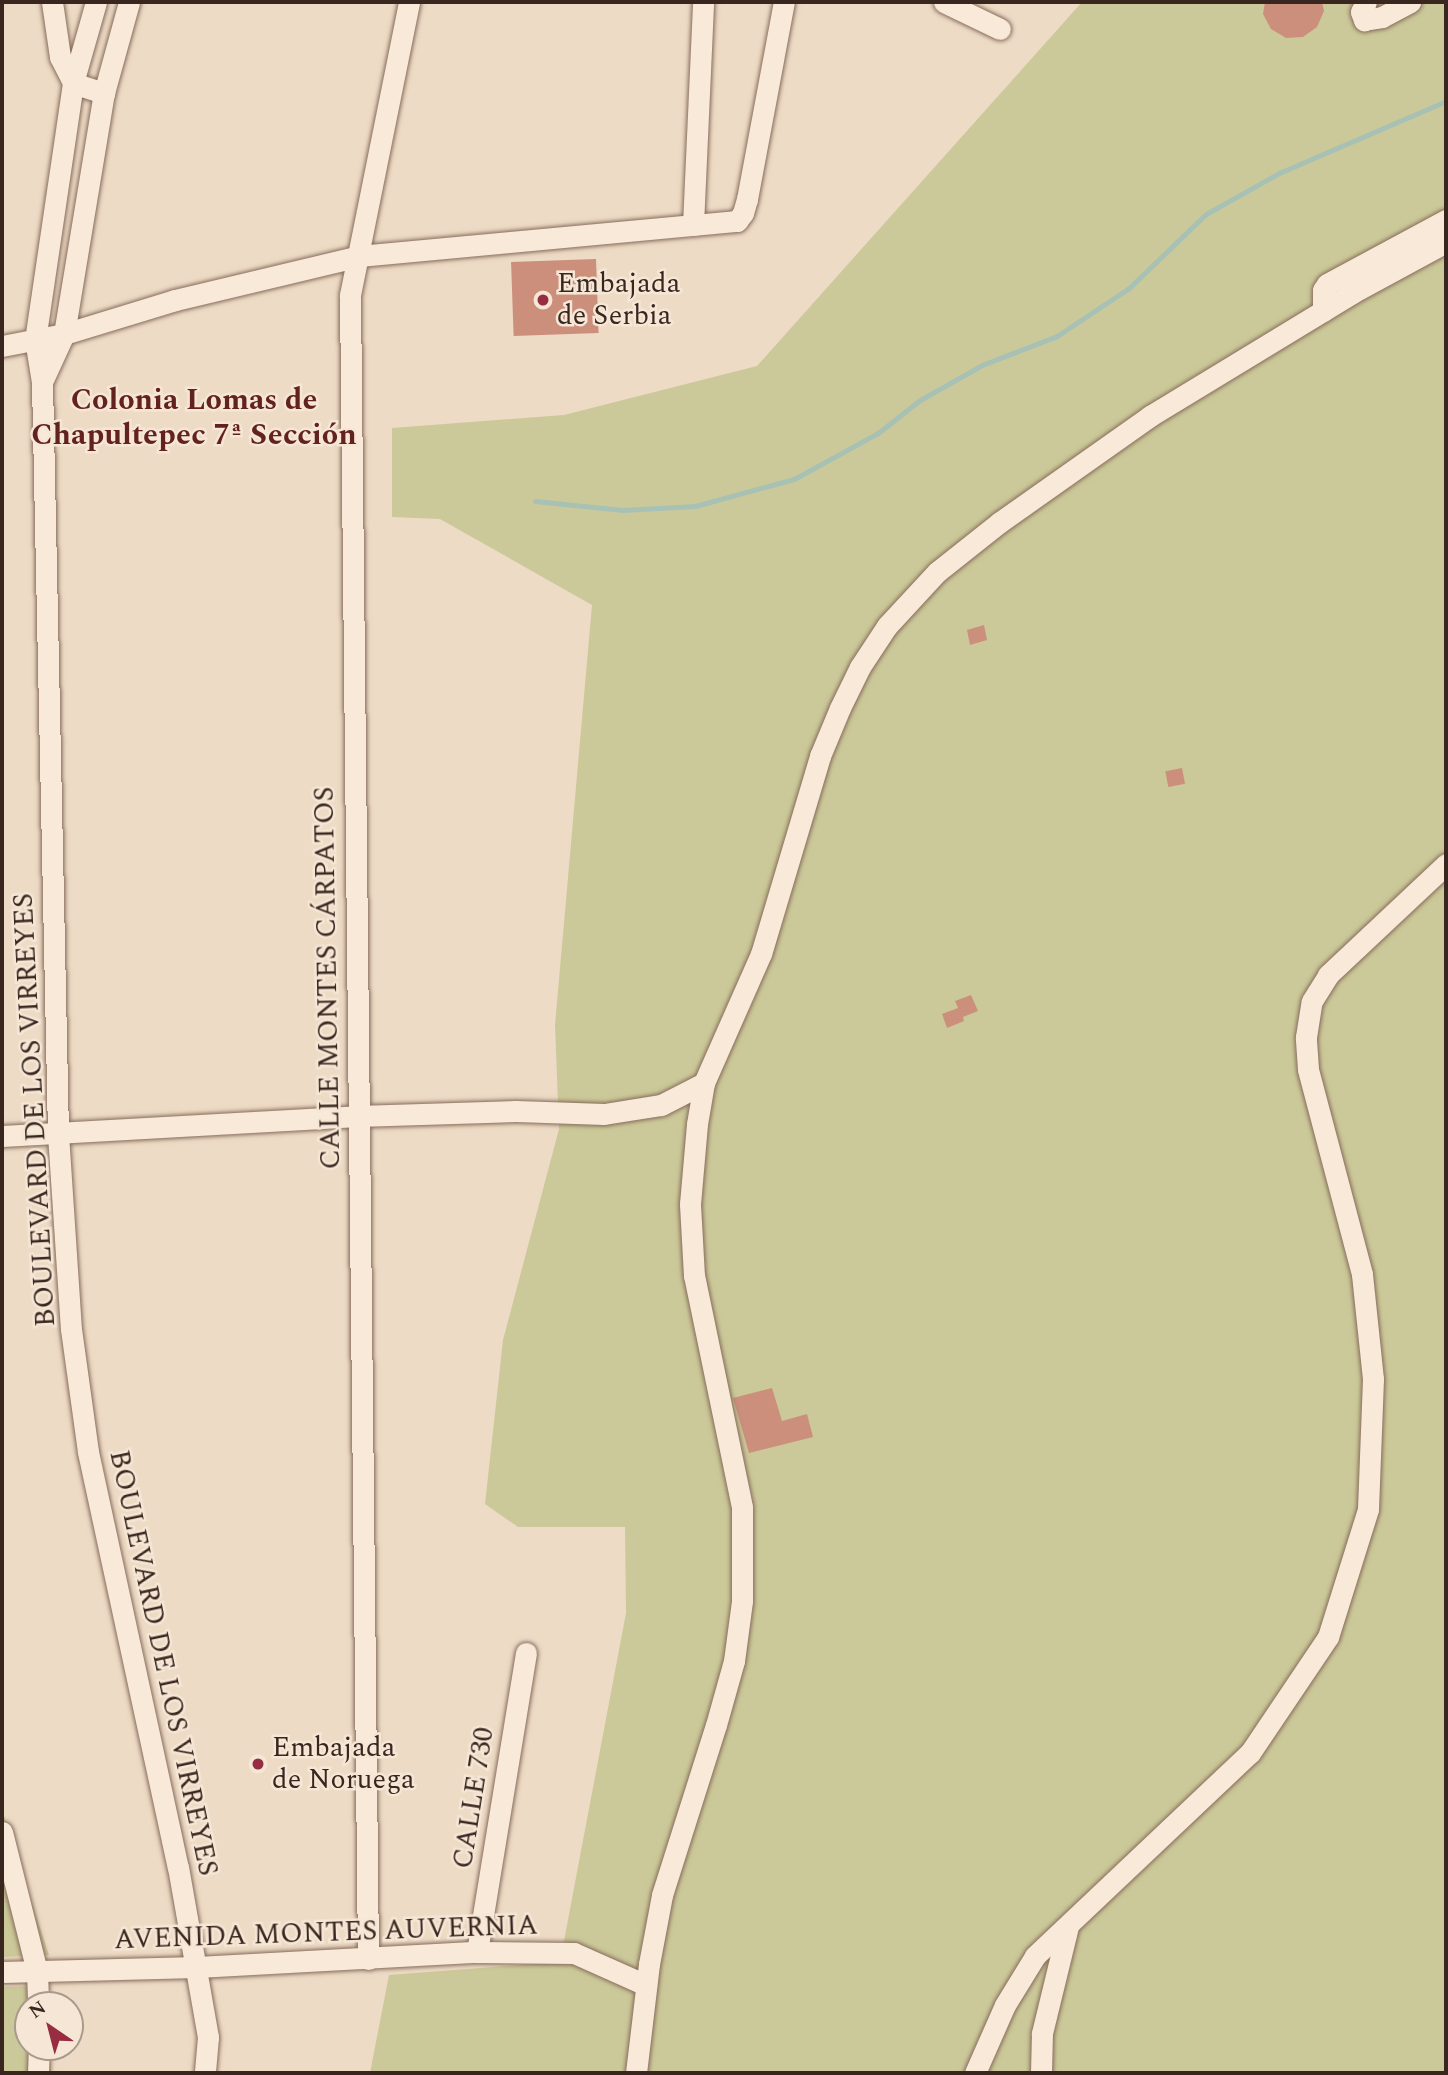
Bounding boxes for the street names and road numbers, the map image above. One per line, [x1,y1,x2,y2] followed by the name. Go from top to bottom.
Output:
[308,786,348,1170] street label: CALLE MONTES CÁRPATOS
[7,892,63,1328] street label: BOULEVARD DE LOS VIRREYES
[101,1447,225,1879] street label: BOULEVARD DE LOS VIRREYES
[446,1725,502,1871] street label: CALLE 730
[113,1909,539,1957] street label: AVENIDA MONTES AUVERNIA

